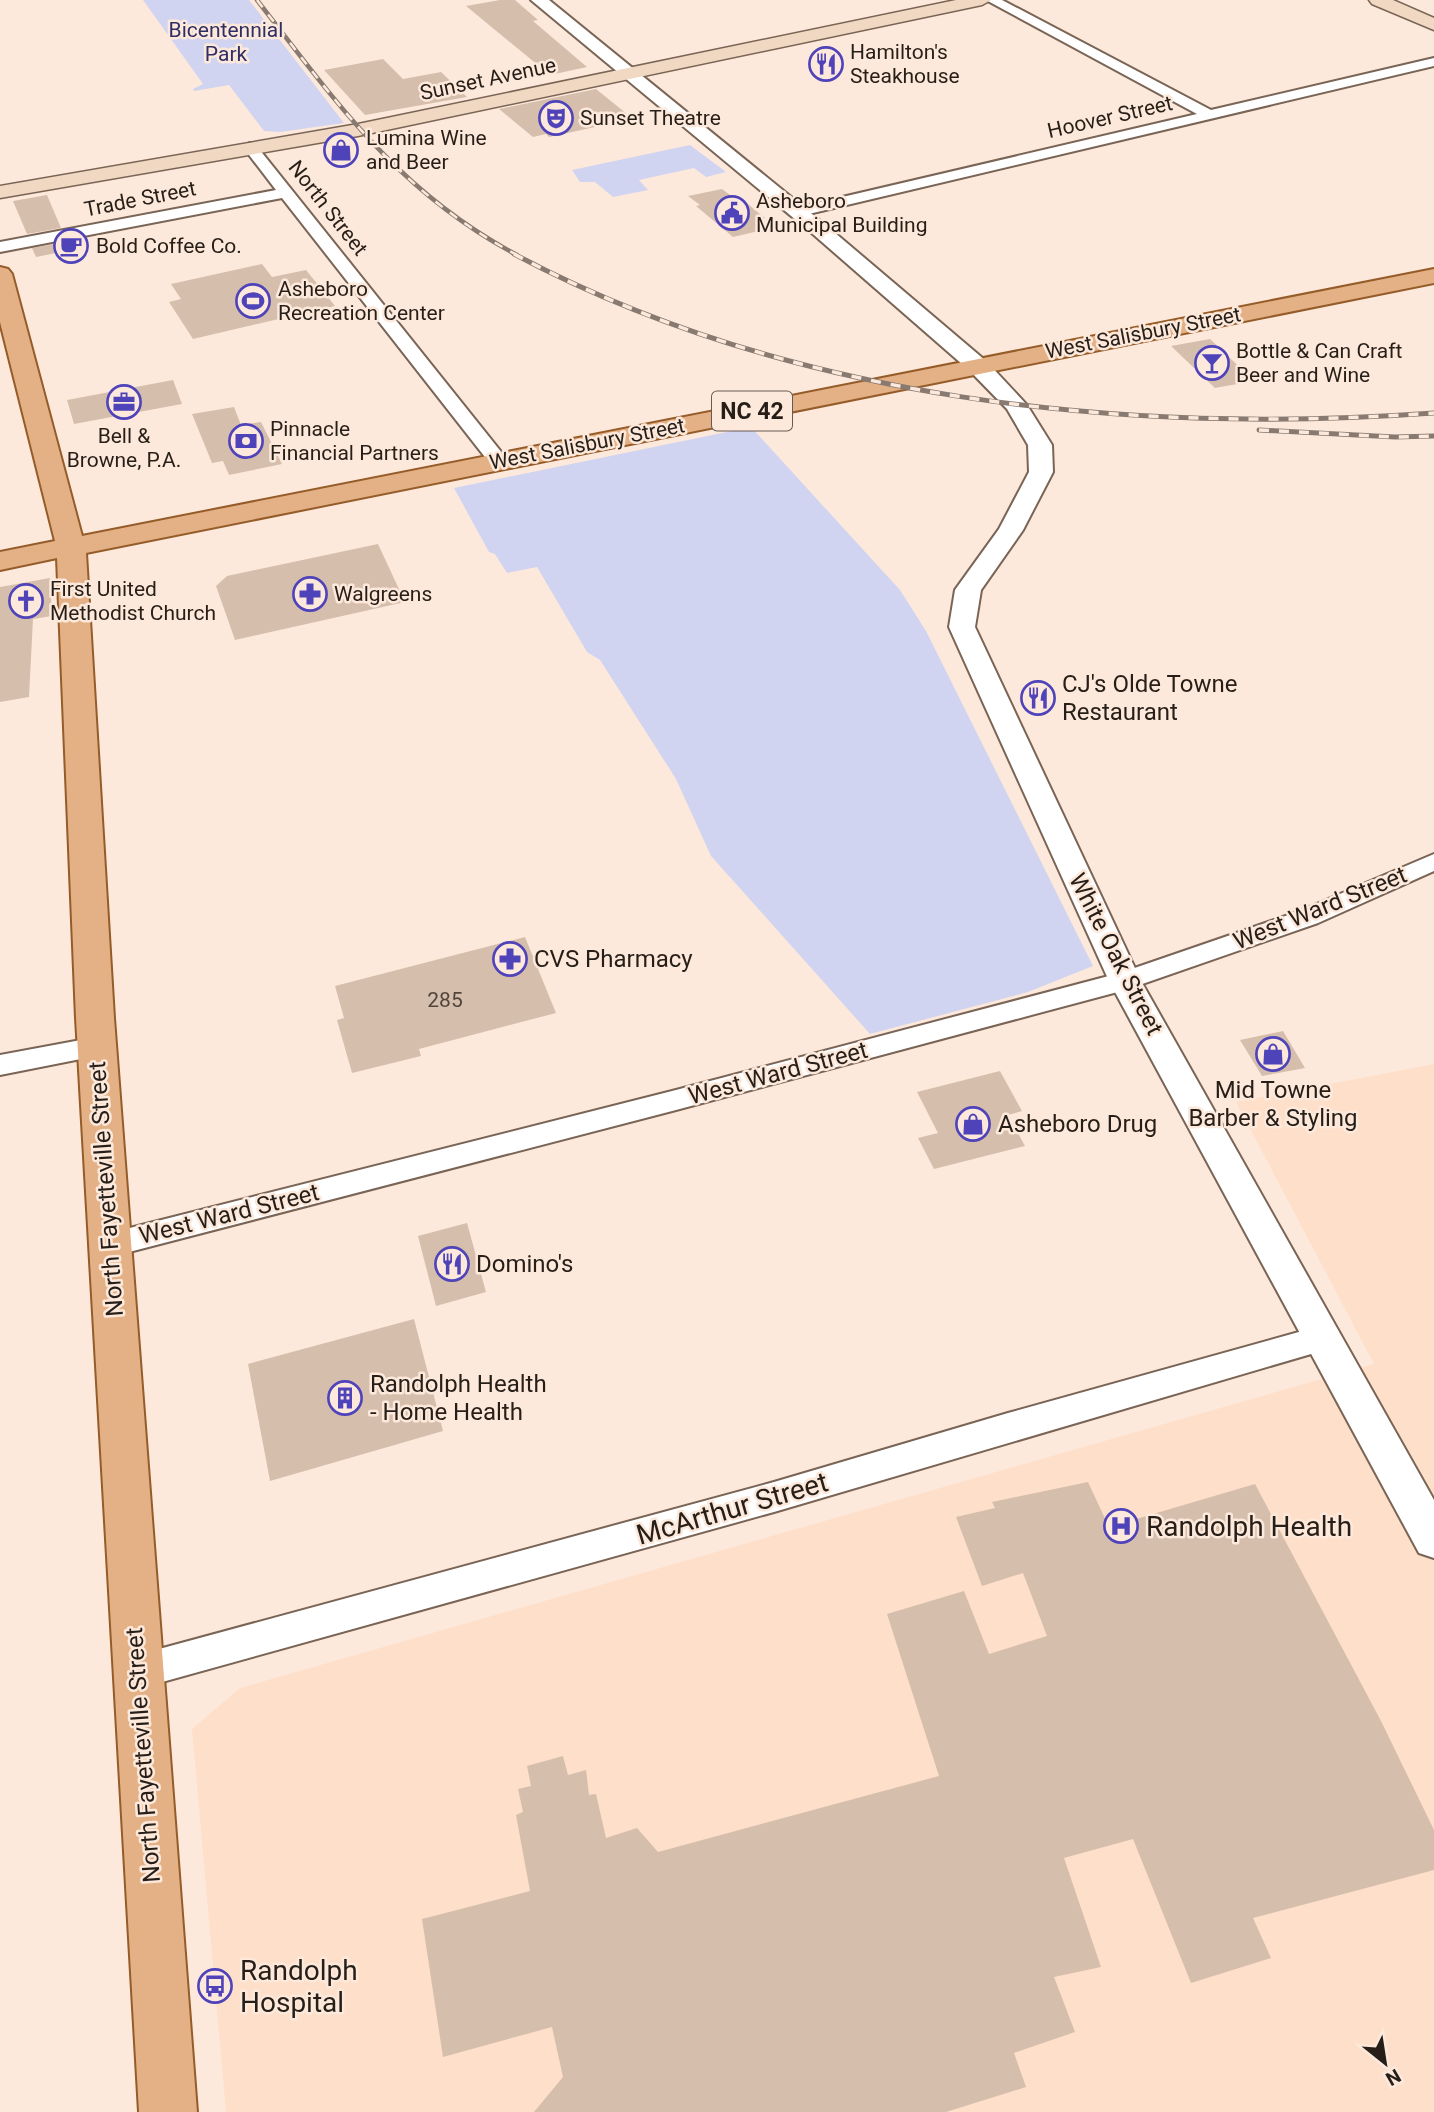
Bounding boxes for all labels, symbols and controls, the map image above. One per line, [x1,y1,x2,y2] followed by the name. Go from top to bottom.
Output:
[169,18,283,66] park label: Bicentennial Park
[850,40,960,88] place label: Hamilton's Steakhouse
[807,45,845,83] restaurant icon: Hamilton's Steakhouse
[418,53,558,105] street label: Sunset Avenue
[1045,91,1175,143] street label: Hoover Street
[537,99,575,137] theatre icon: Sunset Theatre
[580,106,721,130] place label: Sunset Theatre
[366,126,487,174] place label: Lumina Wine and Beer
[322,131,360,169] shop icon: Lumina Wine and Beer
[284,156,373,260] street label: North Street
[82,176,198,222] street label: Trade Street
[756,189,927,237] place label: Asheboro Municipal Building
[713,194,751,232] public building icon: Asheboro Municipal Building
[52,227,90,265] cafe icon: Bold Coffee Co.
[96,234,242,258] place label: Bold Coffee Co.
[278,277,445,325] place label: Asheboro Recreation Center
[234,282,272,320] sports icon: Asheboro Recreation Center
[1043,302,1243,364] street label: West Salisbury Street
[1236,339,1403,387] place label: Bottle & Can Craft Beer and Wine
[1193,344,1231,382] bar icon: Bottle & Can Craft Beer and Wine
[105,383,143,421] office icon: Bell & Browne, P.A.
[712,392,792,430] road number: NC 42
[487,413,687,475] street label: West Salisbury Street
[270,417,439,465] place label: Pinnacle Financial Partners
[227,422,265,460] bank icon: Pinnacle Financial Partners
[67,424,181,472] place label: Bell & Browne, P.A.
[291,575,329,613] pharmacy icon: Walgreens
[50,577,216,625] place label: First United Methodist Church
[7,582,45,620] church icon: First United Methodist Church
[334,582,432,606] place label: Walgreens
[1062,670,1237,726] place label: CJ's Olde Towne Restaurant
[1019,679,1057,717] restaurant icon: CJ's Olde Towne Restaurant
[1229,860,1411,956] street label: West Ward Street
[1063,868,1169,1040] street label: White Oak Street
[491,940,529,978] pharmacy icon: CVS Pharmacy
[534,945,693,973] place label: CVS Pharmacy
[427,988,463,1012] house number: 285
[1254,1035,1292,1073] shop icon: Mid Towne Barber & Styling
[685,1036,871,1110] street label: West Ward Street
[83,1060,129,1317] street label: North Fayetteville Street
[1188,1076,1358,1132] place label: Mid Towne Barber & Styling
[954,1105,992,1143] shop icon: Asheboro Drug
[998,1110,1157,1138] place label: Asheboro Drug
[136,1178,322,1250] street label: West Ward Street
[433,1245,471,1283] restaurant icon: Domino's
[476,1250,573,1278] place label: Domino's
[370,1370,547,1426] place label: Randolph Health - Home Health
[326,1379,364,1417] building icon: Randolph Health - Home Health
[632,1465,832,1552] street label: McArthur Street
[1102,1507,1140,1545] hospital icon: Randolph Health
[1146,1510,1352,1543] place label: Randolph Health
[120,1626,166,1883] street label: North Fayetteville Street
[240,1954,358,2019] place label: Randolph Hospital
[196,1967,234,2005] bus stop icon: Randolph Hospital
[1350,2028,1420,2098] north arrow
[1382,2064,1405,2091] text: N

